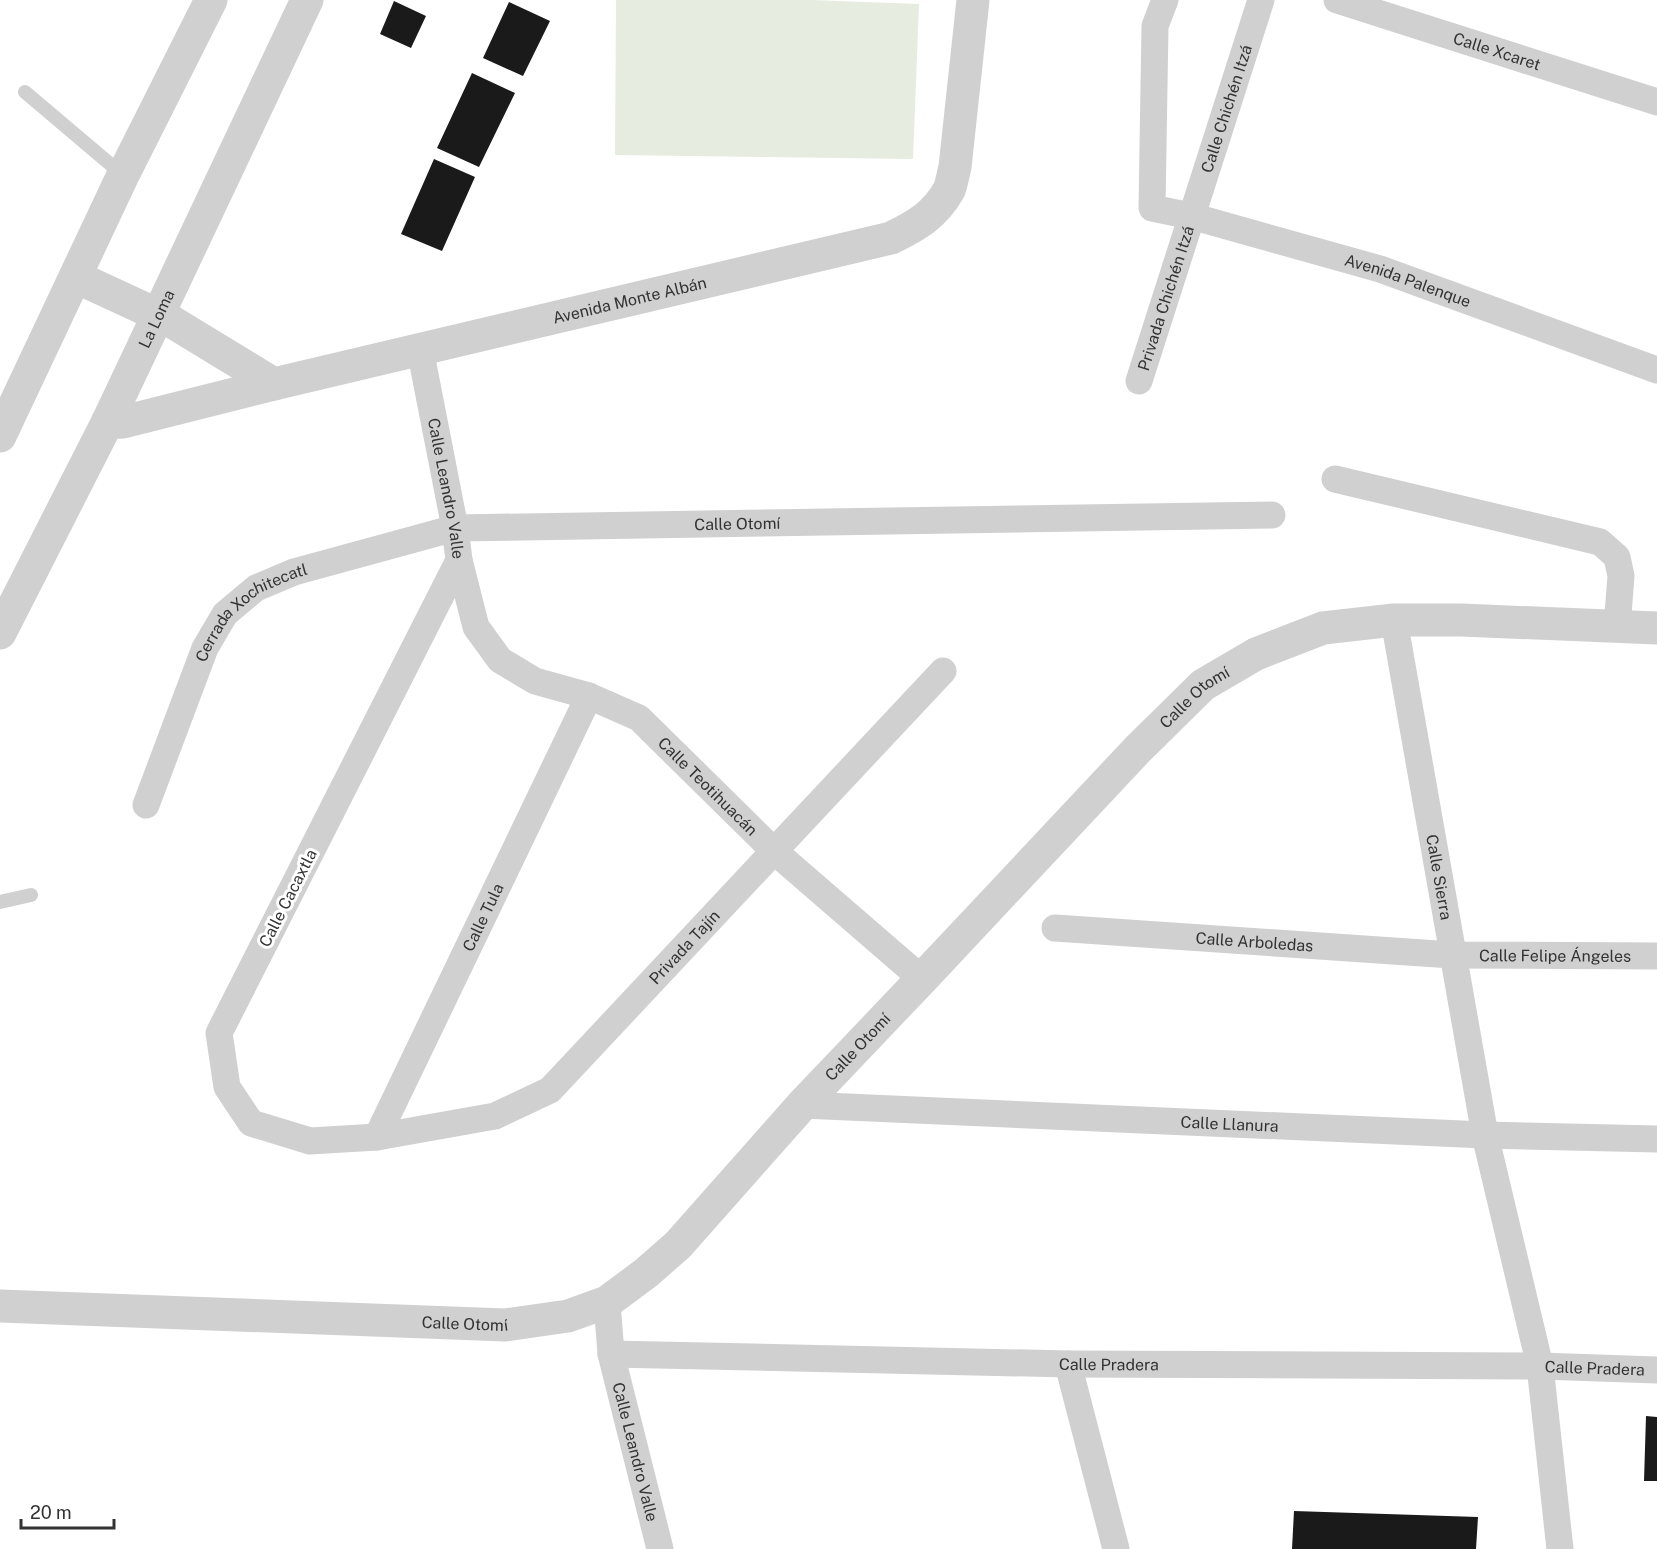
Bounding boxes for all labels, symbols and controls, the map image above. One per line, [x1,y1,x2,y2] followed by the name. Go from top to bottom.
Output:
[1451,28,1543,74] street label: Calle Xcaret
[1197,42,1256,175] street label: Calle Chichén Itzá
[1133,223,1198,373] street label: Privada Chichén Itzá
[1343,250,1474,311] street label: Avenida Palenque
[551,273,708,327] street label: Avenida Monte Albán
[134,286,178,351] street label: La Loma
[424,416,468,560] street label: Calle Leandro Valle
[694,513,782,534] street label: Calle Otomí
[191,559,309,664] street label: Cerrada Xochitecatl
[1155,662,1234,732] street label: Calle Otomí
[654,733,762,839] street label: Calle Teotihuacán
[1423,833,1456,921] street label: Calle Sierra
[255,846,321,950] street label: Calle Cacaxtla
[458,880,507,954] street label: Calle Tula
[645,906,723,988] street label: Privada Tajín
[1195,928,1314,955] street label: Calle Arboledas
[1479,945,1631,965] street label: Calle Felipe Ángeles
[821,1008,895,1084] street label: Calle Otomí
[1180,1112,1279,1135] street label: Calle Llanura
[421,1312,510,1335] street label: Calle Otomí
[1059,1354,1159,1374] street label: Calle Pradera
[1544,1357,1645,1379] street label: Calle Pradera
[609,1380,662,1523] street label: Calle Leandro Valle
[21,1492,114,1530] scale bar
[30,1502,72,1523] text: 20 m

